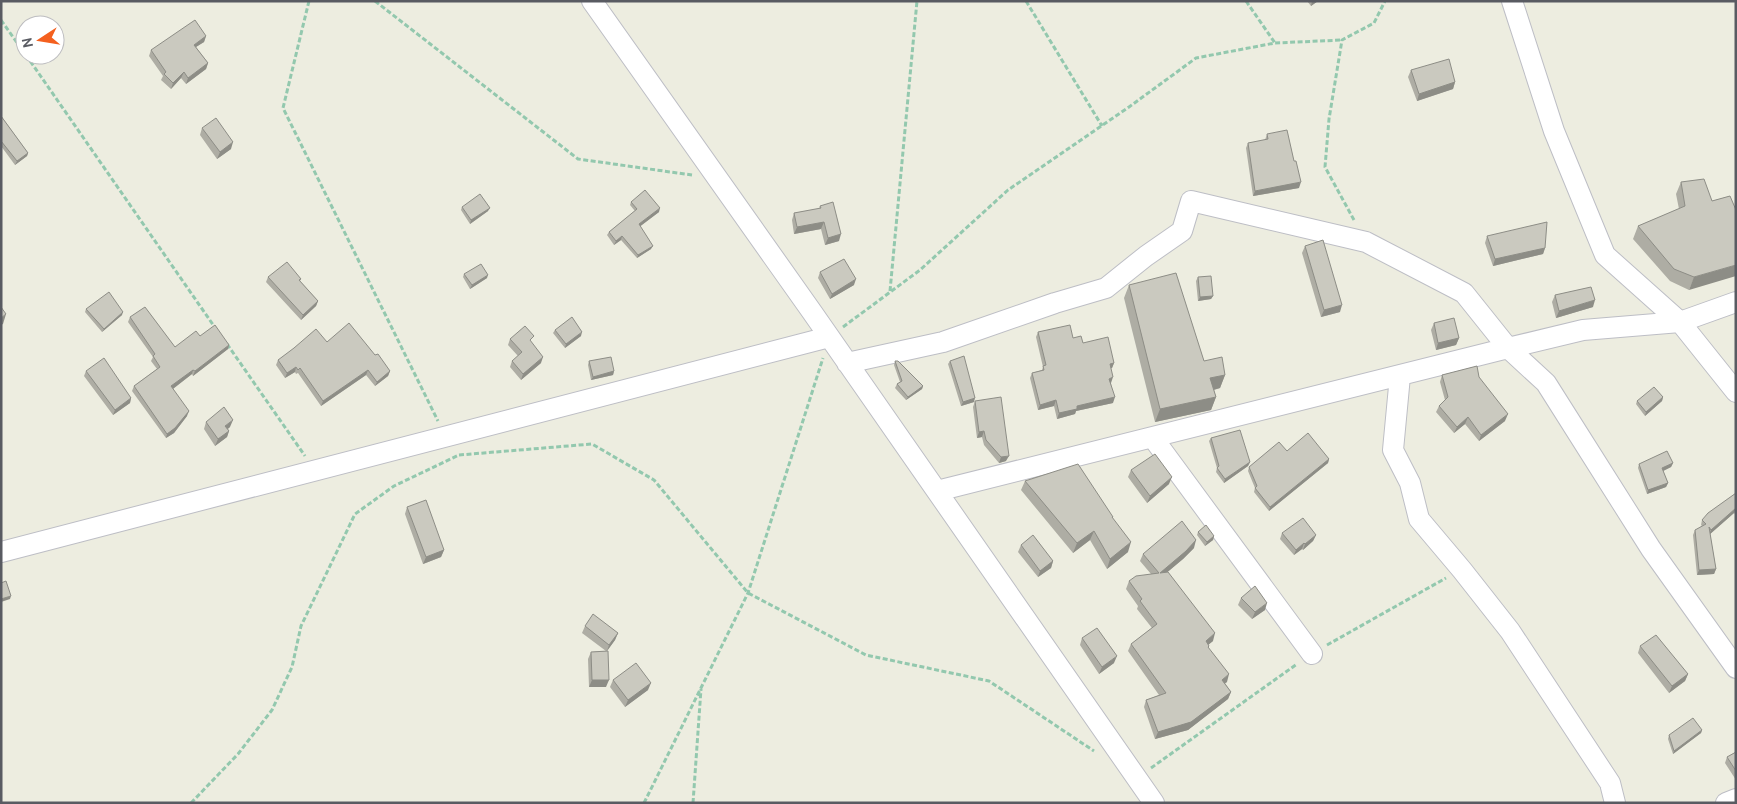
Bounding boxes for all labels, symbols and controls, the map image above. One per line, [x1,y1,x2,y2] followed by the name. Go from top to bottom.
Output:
[15,15,65,65] north arrow
[17,36,37,49] text: N

